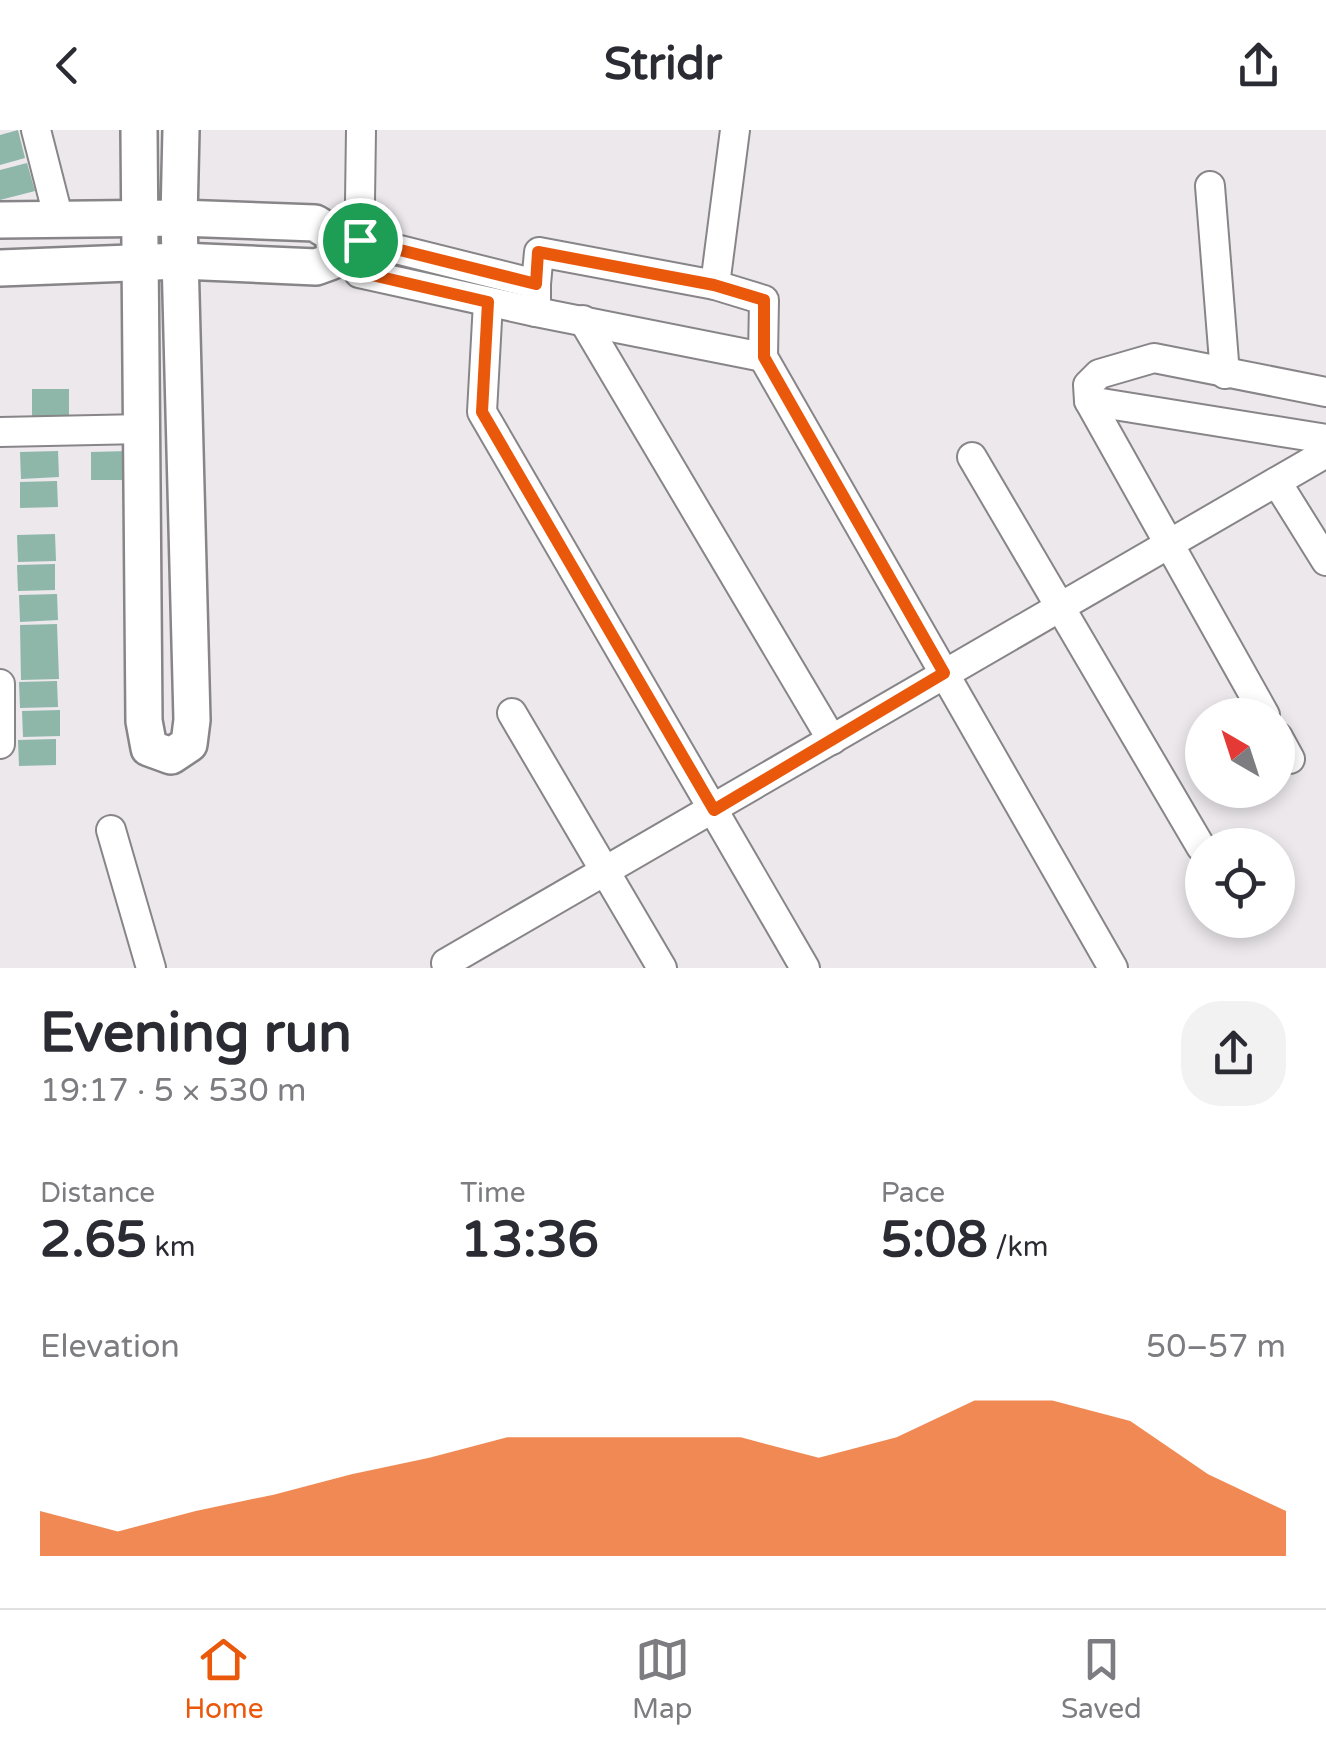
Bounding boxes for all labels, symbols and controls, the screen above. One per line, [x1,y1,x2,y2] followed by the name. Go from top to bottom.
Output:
[40,38,95,93] icon: back
[604,38,722,92] text: Stridr
[1231,38,1286,93] icon: share
[318,198,403,283] pin
[333,213,388,268] icon: arrive
[1185,698,1295,808] north arrow
[1185,698,1295,938] map controls
[1185,828,1295,938] button: locate
[40,1001,352,1067] text: Evening run
[1181,1001,1286,1106] button: share
[40,1072,306,1110] text: 19:17 · 5 × 530 m
[40,1176,155,1210] text: Distance
[460,1176,526,1210] text: Time
[881,1176,945,1210] text: Pace
[40,1210,147,1270] text: 2.65
[460,1210,599,1270] text: 13:36
[881,1210,988,1270] text: 5:08
[147,1230,195,1264] text: km
[988,1230,1049,1264] text: /km
[40,1328,180,1366] text: Elevation
[1146,1328,1286,1366] text: 50–57 m
[184,1632,264,1726] tab: Home
[632,1632,692,1726] tab: Map
[1061,1632,1142,1726] tab: Saved

